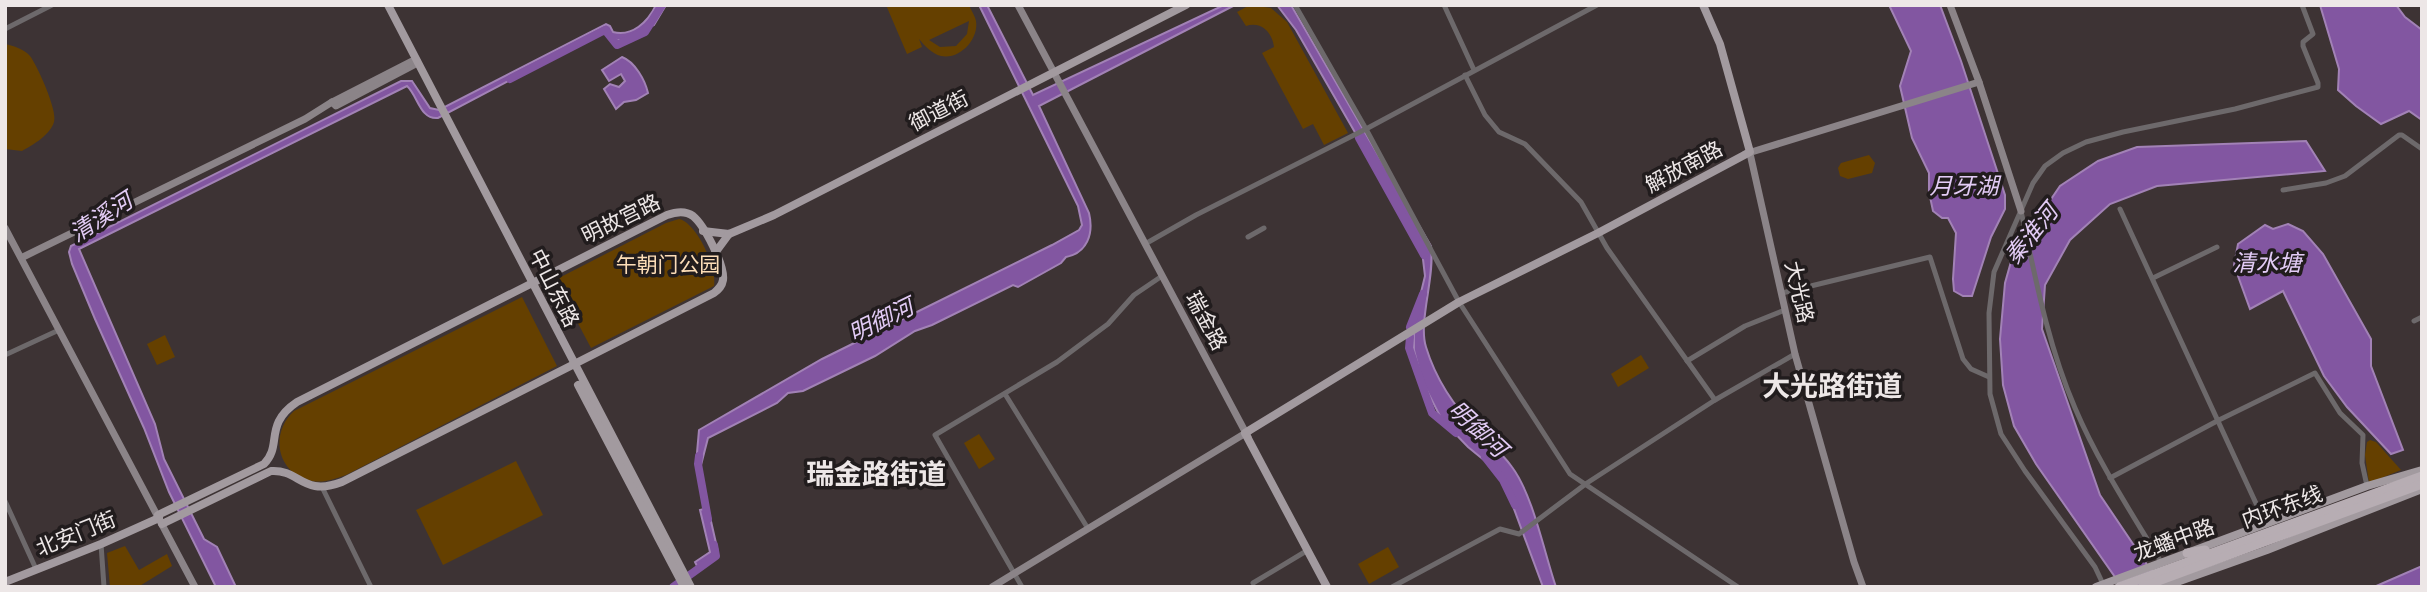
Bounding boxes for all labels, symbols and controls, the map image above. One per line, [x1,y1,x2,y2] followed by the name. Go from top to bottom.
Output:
[905,84,972,135] street label: 御道街
[1640,135,1726,196] street label: 解放南路
[1930,171,2002,199] water label: 月牙湖
[64,183,140,247] water label: 清溪河
[577,188,664,247] street label: 明故宫路
[1998,195,2065,269] water label: 秦淮河
[525,244,586,330] street label: 中山东路
[2233,248,2306,276] water label: 清水塘
[616,251,721,276] park label: 午朝门公园
[1781,258,1820,325] street label: 大光路
[1181,287,1233,354] street label: 瑞金路
[843,290,921,347] water label: 明御河
[1762,368,1902,402] district label: 大光路街道
[1444,395,1516,465] water label: 明御河
[806,456,946,490] district label: 瑞金路街道
[2238,479,2325,532] street label: 内环东线
[32,505,119,560] street label: 北安门街
[2130,512,2217,565] street label: 龙蟠中路

